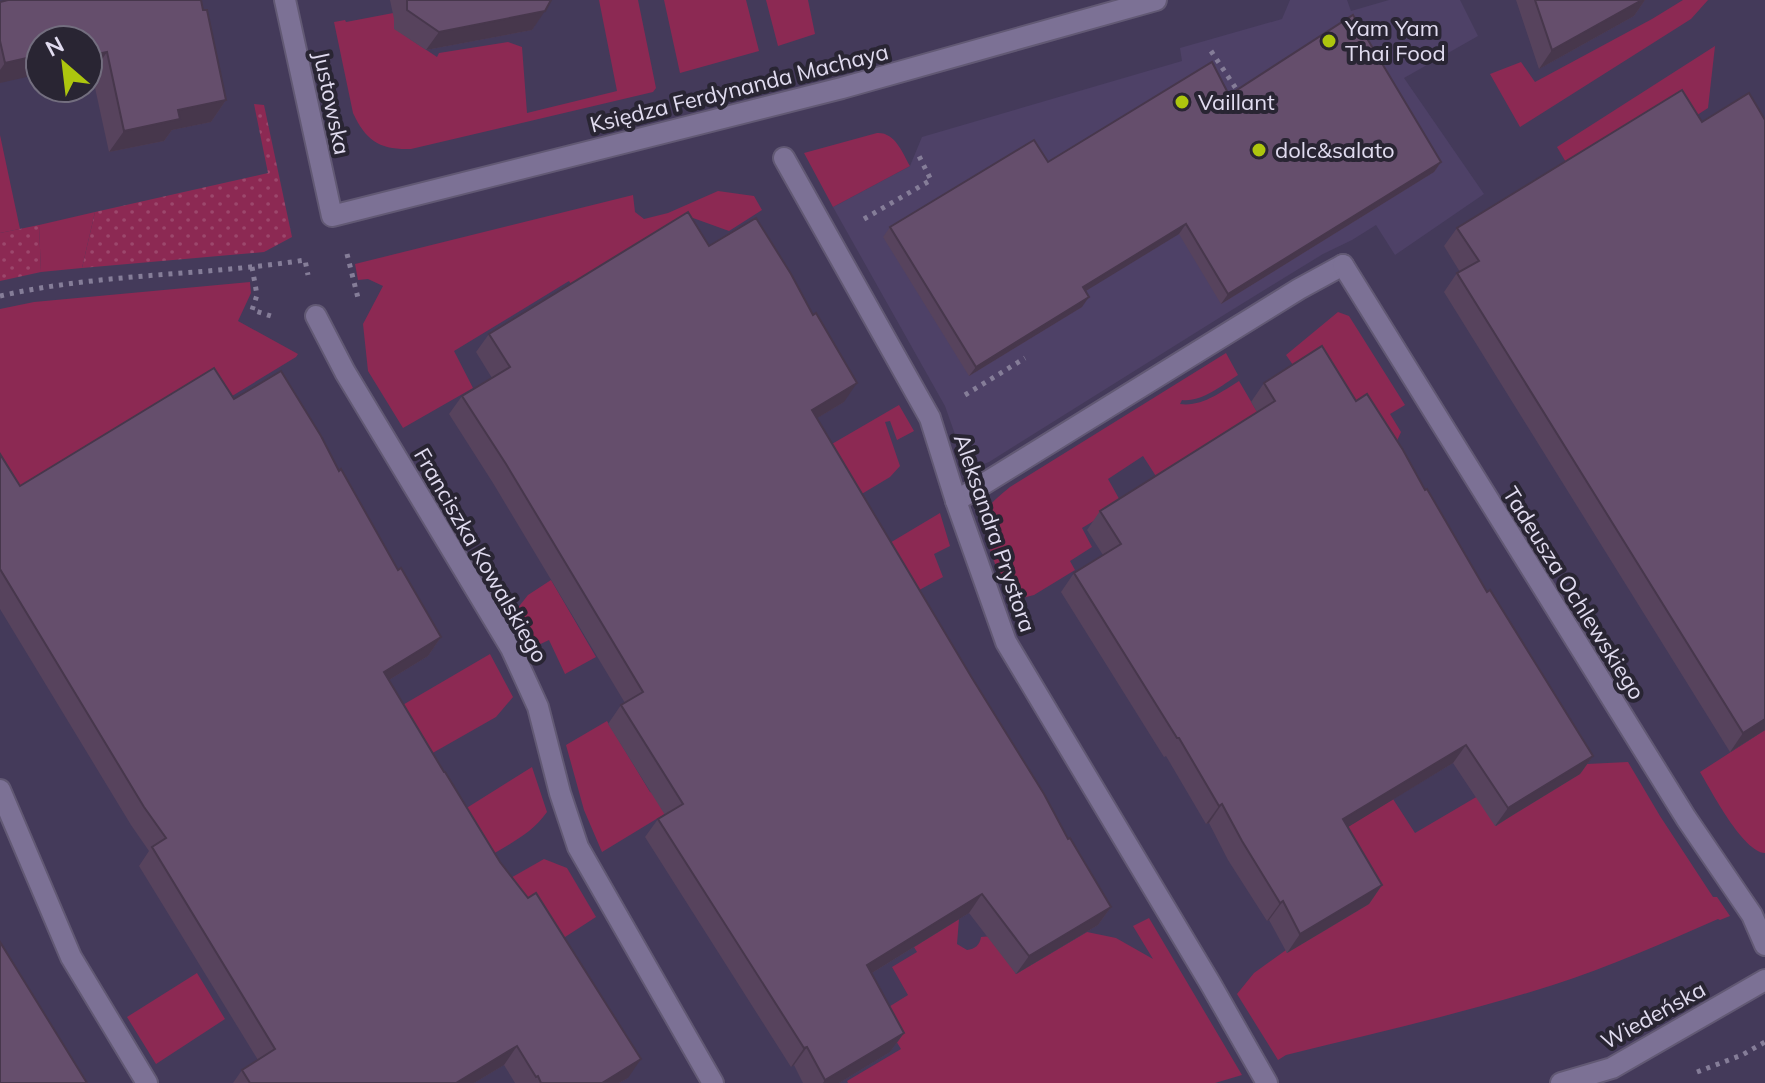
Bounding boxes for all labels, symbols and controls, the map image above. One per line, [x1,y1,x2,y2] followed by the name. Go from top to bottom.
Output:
[1344,14,1446,67] place label: Yam Yam Thai Food
[24,24,104,104] north arrow
[41,30,69,63] text: N
[1320,32,1338,50] marker: Yam Yam Thai Food
[587,37,891,139] street label: Księdza Ferdynanda Machaya
[307,49,357,157] street label: Justowska
[1198,88,1275,116] place label: Vaillant
[1173,93,1191,111] marker: Vaillant
[1275,136,1395,164] place label: dolc&salato
[1250,141,1268,159] marker: dolc&salato
[948,430,1042,636] street label: Aleksandra Prystora
[408,443,554,667] street label: Franciszka Kowalskiego
[1497,481,1651,705] street label: Tadeusza Ochlewskiego
[1596,975,1710,1055] street label: Wiedeńska

